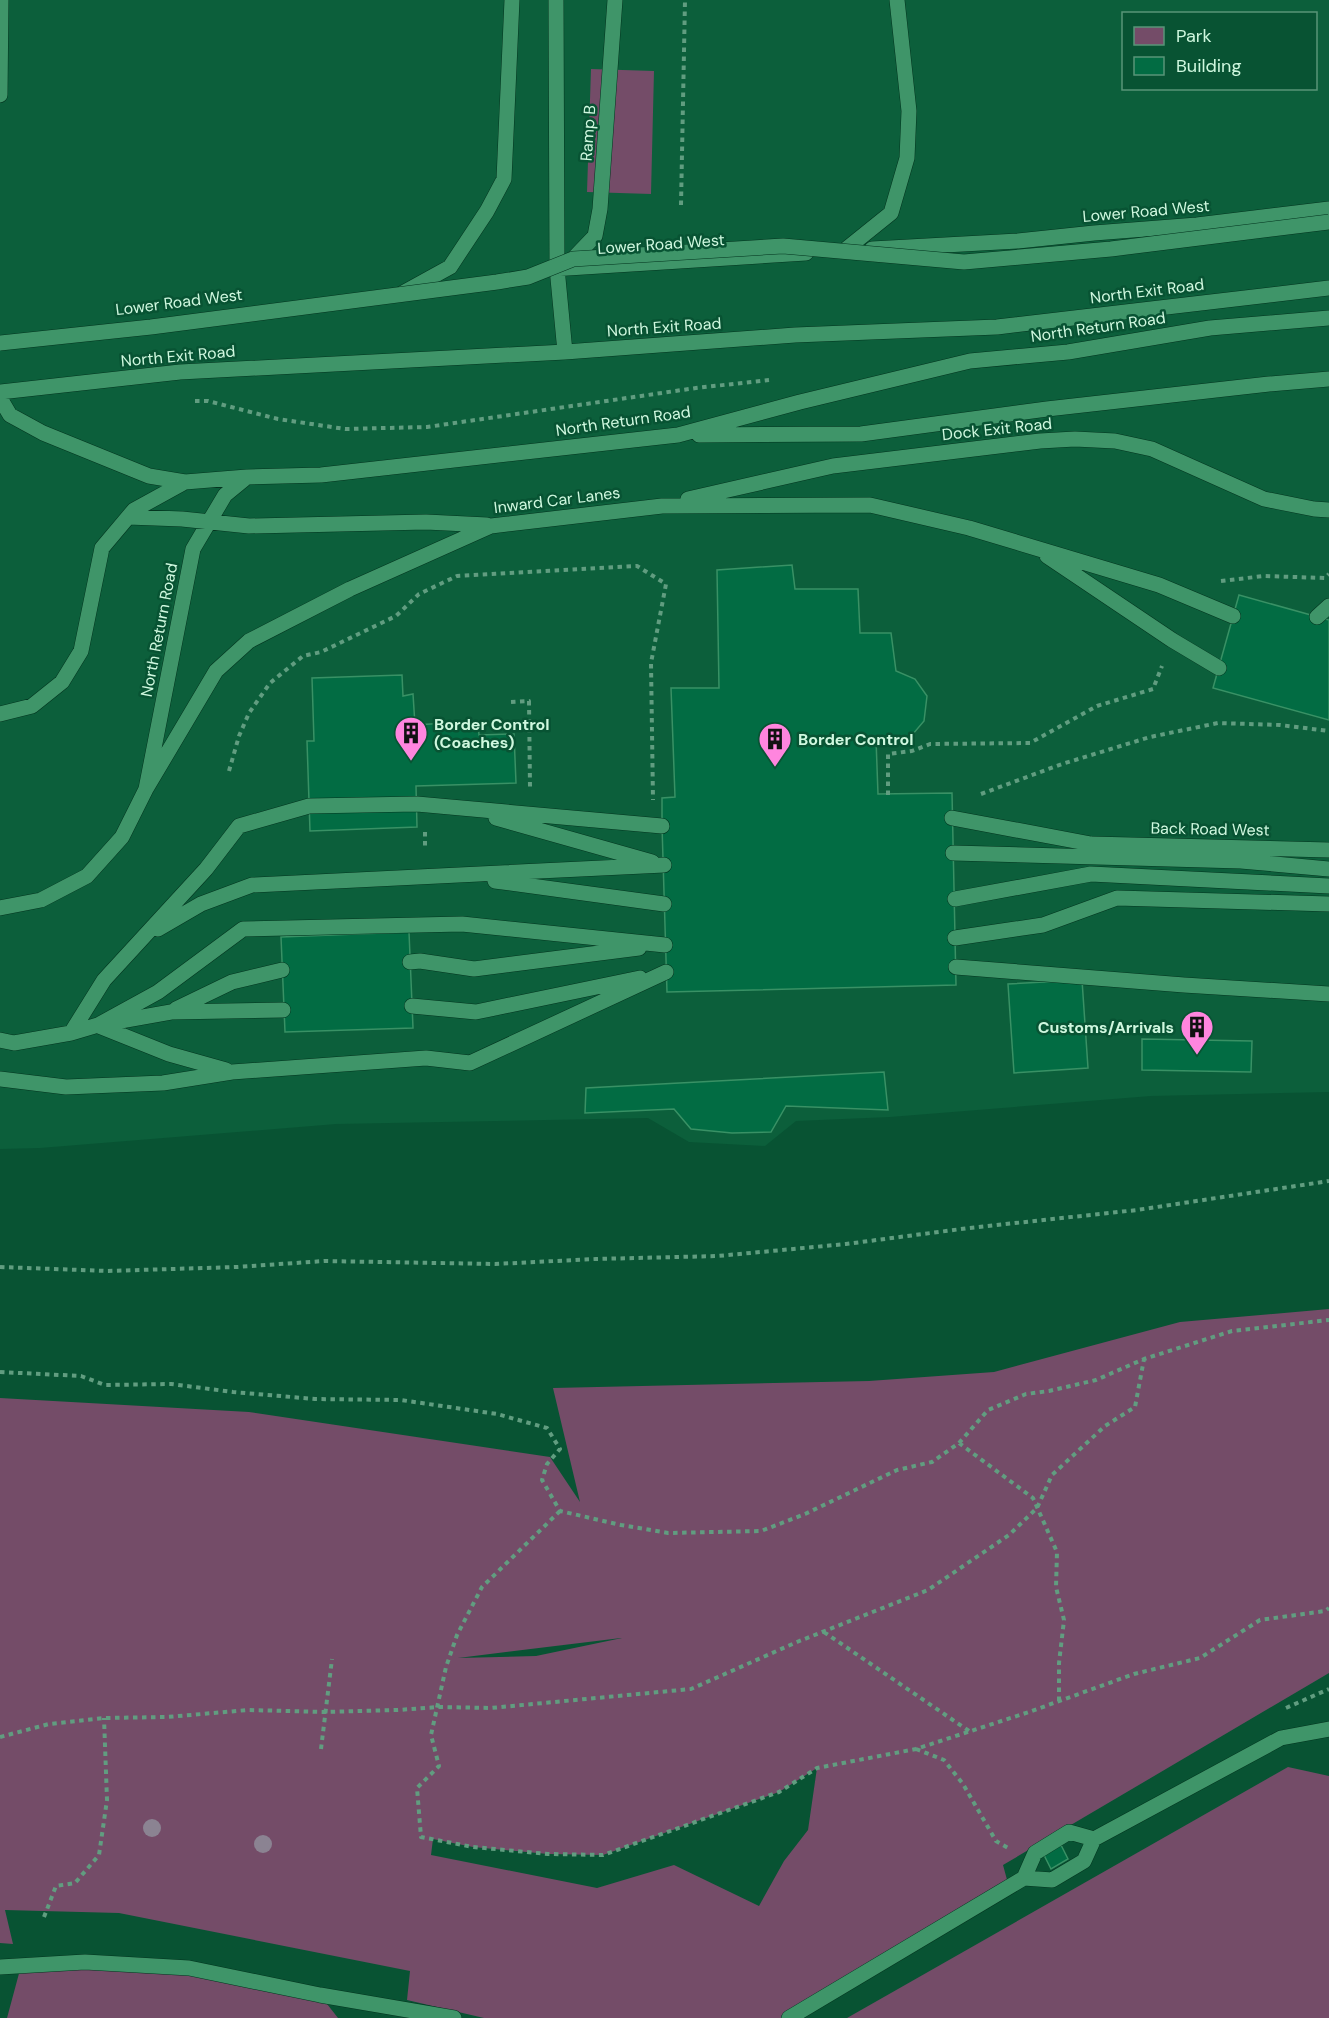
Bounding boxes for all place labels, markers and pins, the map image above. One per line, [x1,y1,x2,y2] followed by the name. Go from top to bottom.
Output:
[434,714,550,753] place label: Border Control (Coaches)
[393,715,429,762] building icon: Border Control (Coaches)
[757,721,793,768] building icon: Border Control
[798,729,914,750] place label: Border Control
[1179,1009,1215,1056] building icon: Customs/Arrivals
[1038,1017,1174,1038] place label: Customs/Arrivals

